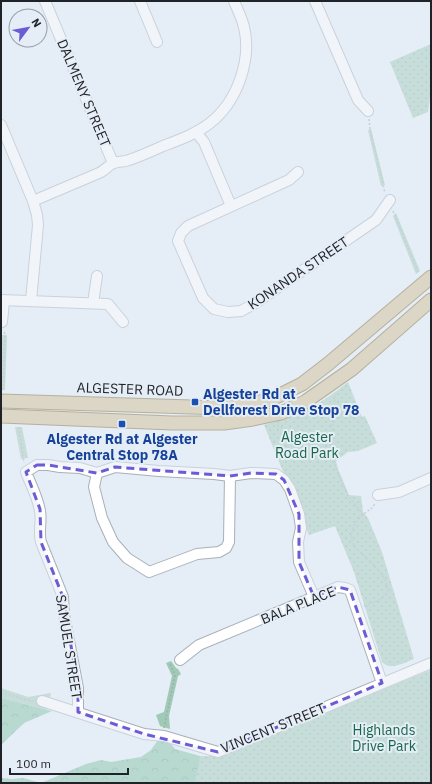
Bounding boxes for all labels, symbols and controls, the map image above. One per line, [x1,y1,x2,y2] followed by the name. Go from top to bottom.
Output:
[8,8,48,48] north arrow
[28,16,45,30] text: N
[53,36,115,150] street label: DALMENY STREET
[244,233,352,313] street label: KONANDA STREET
[76,378,184,400] street label: ALGESTER ROAD
[203,385,359,419] place label: Algester Rd at Dellforest Drive Stop 78
[190,397,200,407] marker: Algester Rd at Dellforest Drive Stop 78
[117,419,127,429] marker: Algester Rd at Algester Central Stop 78A
[275,428,340,462] park label: Algester Road Park
[46,430,198,464] place label: Algester Rd at Algester Central Stop 78A
[258,582,338,628] street label: BALA PLACE
[52,593,86,701] street label: SAMUEL STREET
[218,699,328,757] street label: VINCENT STREET
[352,721,417,755] park label: Highlands Drive Park
[10,750,128,776] scale bar
[16,756,51,771] text: 100 m

